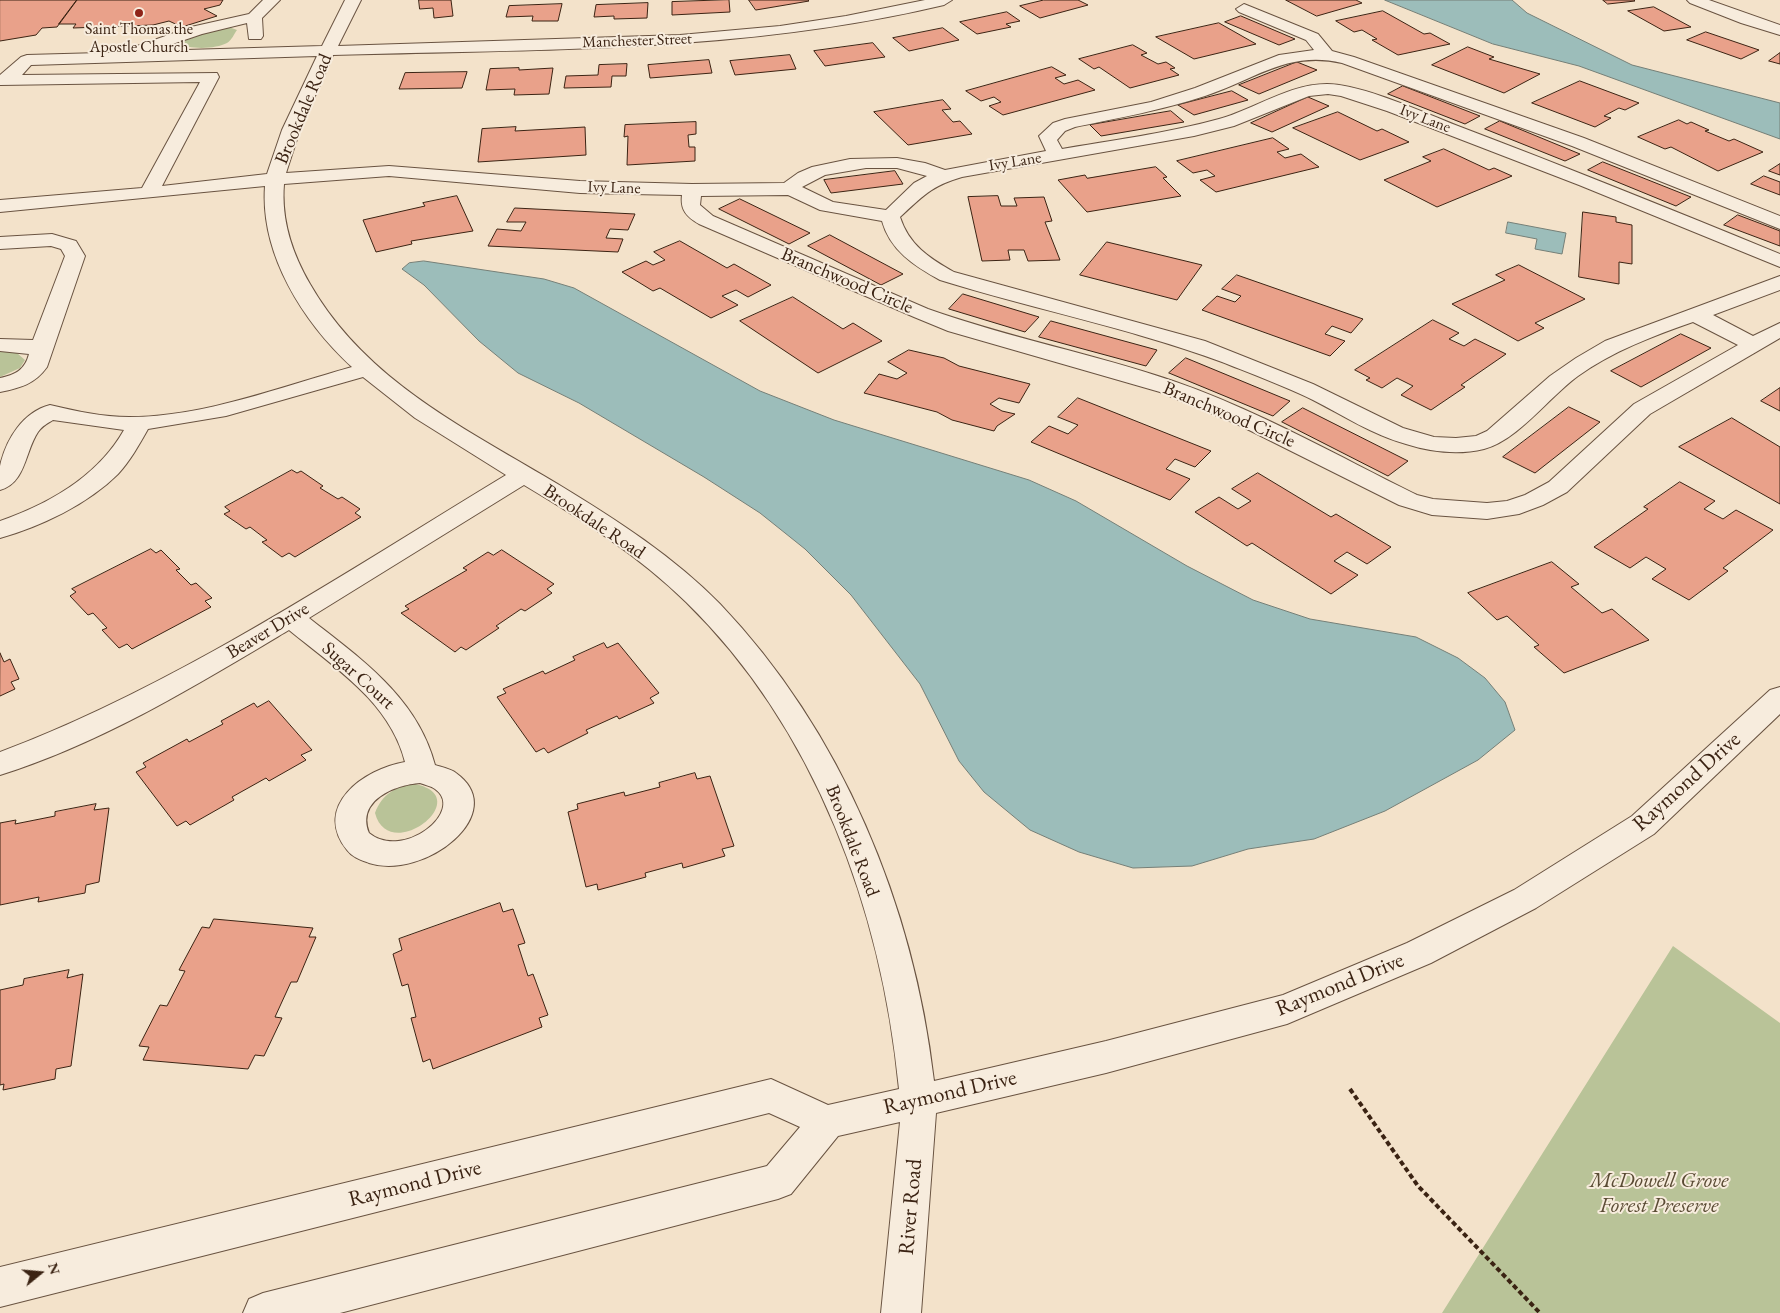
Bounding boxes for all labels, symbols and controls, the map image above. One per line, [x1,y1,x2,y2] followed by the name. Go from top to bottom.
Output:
[133,7,145,19] marker: Saint Thomas the Apostle Church
[85,20,193,58] place label: Saint Thomas the Apostle Church
[582,29,692,53] street label: Manchester Street
[271,50,337,168] street label: Brookdale Road
[1397,101,1453,137] street label: Ivy Lane
[987,148,1043,176] street label: Ivy Lane
[587,177,641,199] street label: Ivy Lane
[778,243,916,319] street label: Branchwood Circle
[1160,377,1298,453] street label: Branchwood Circle
[539,480,649,564] street label: Brookdale Road
[223,598,313,664] street label: Beaver Drive
[317,637,399,715] street label: Sugar Court
[1628,727,1746,837] street label: Raymond Drive
[820,782,884,900] street label: Brookdale Road
[1272,947,1408,1023] street label: Raymond Drive
[881,1065,1019,1121] street label: Raymond Drive
[346,1155,484,1213] street label: Raymond Drive
[894,1158,928,1256] street label: River Road
[1589,1168,1729,1220] park label: McDowell Grove Forest Preserve
[15,1248,65,1298] north arrow
[44,1261,65,1277] text: N

